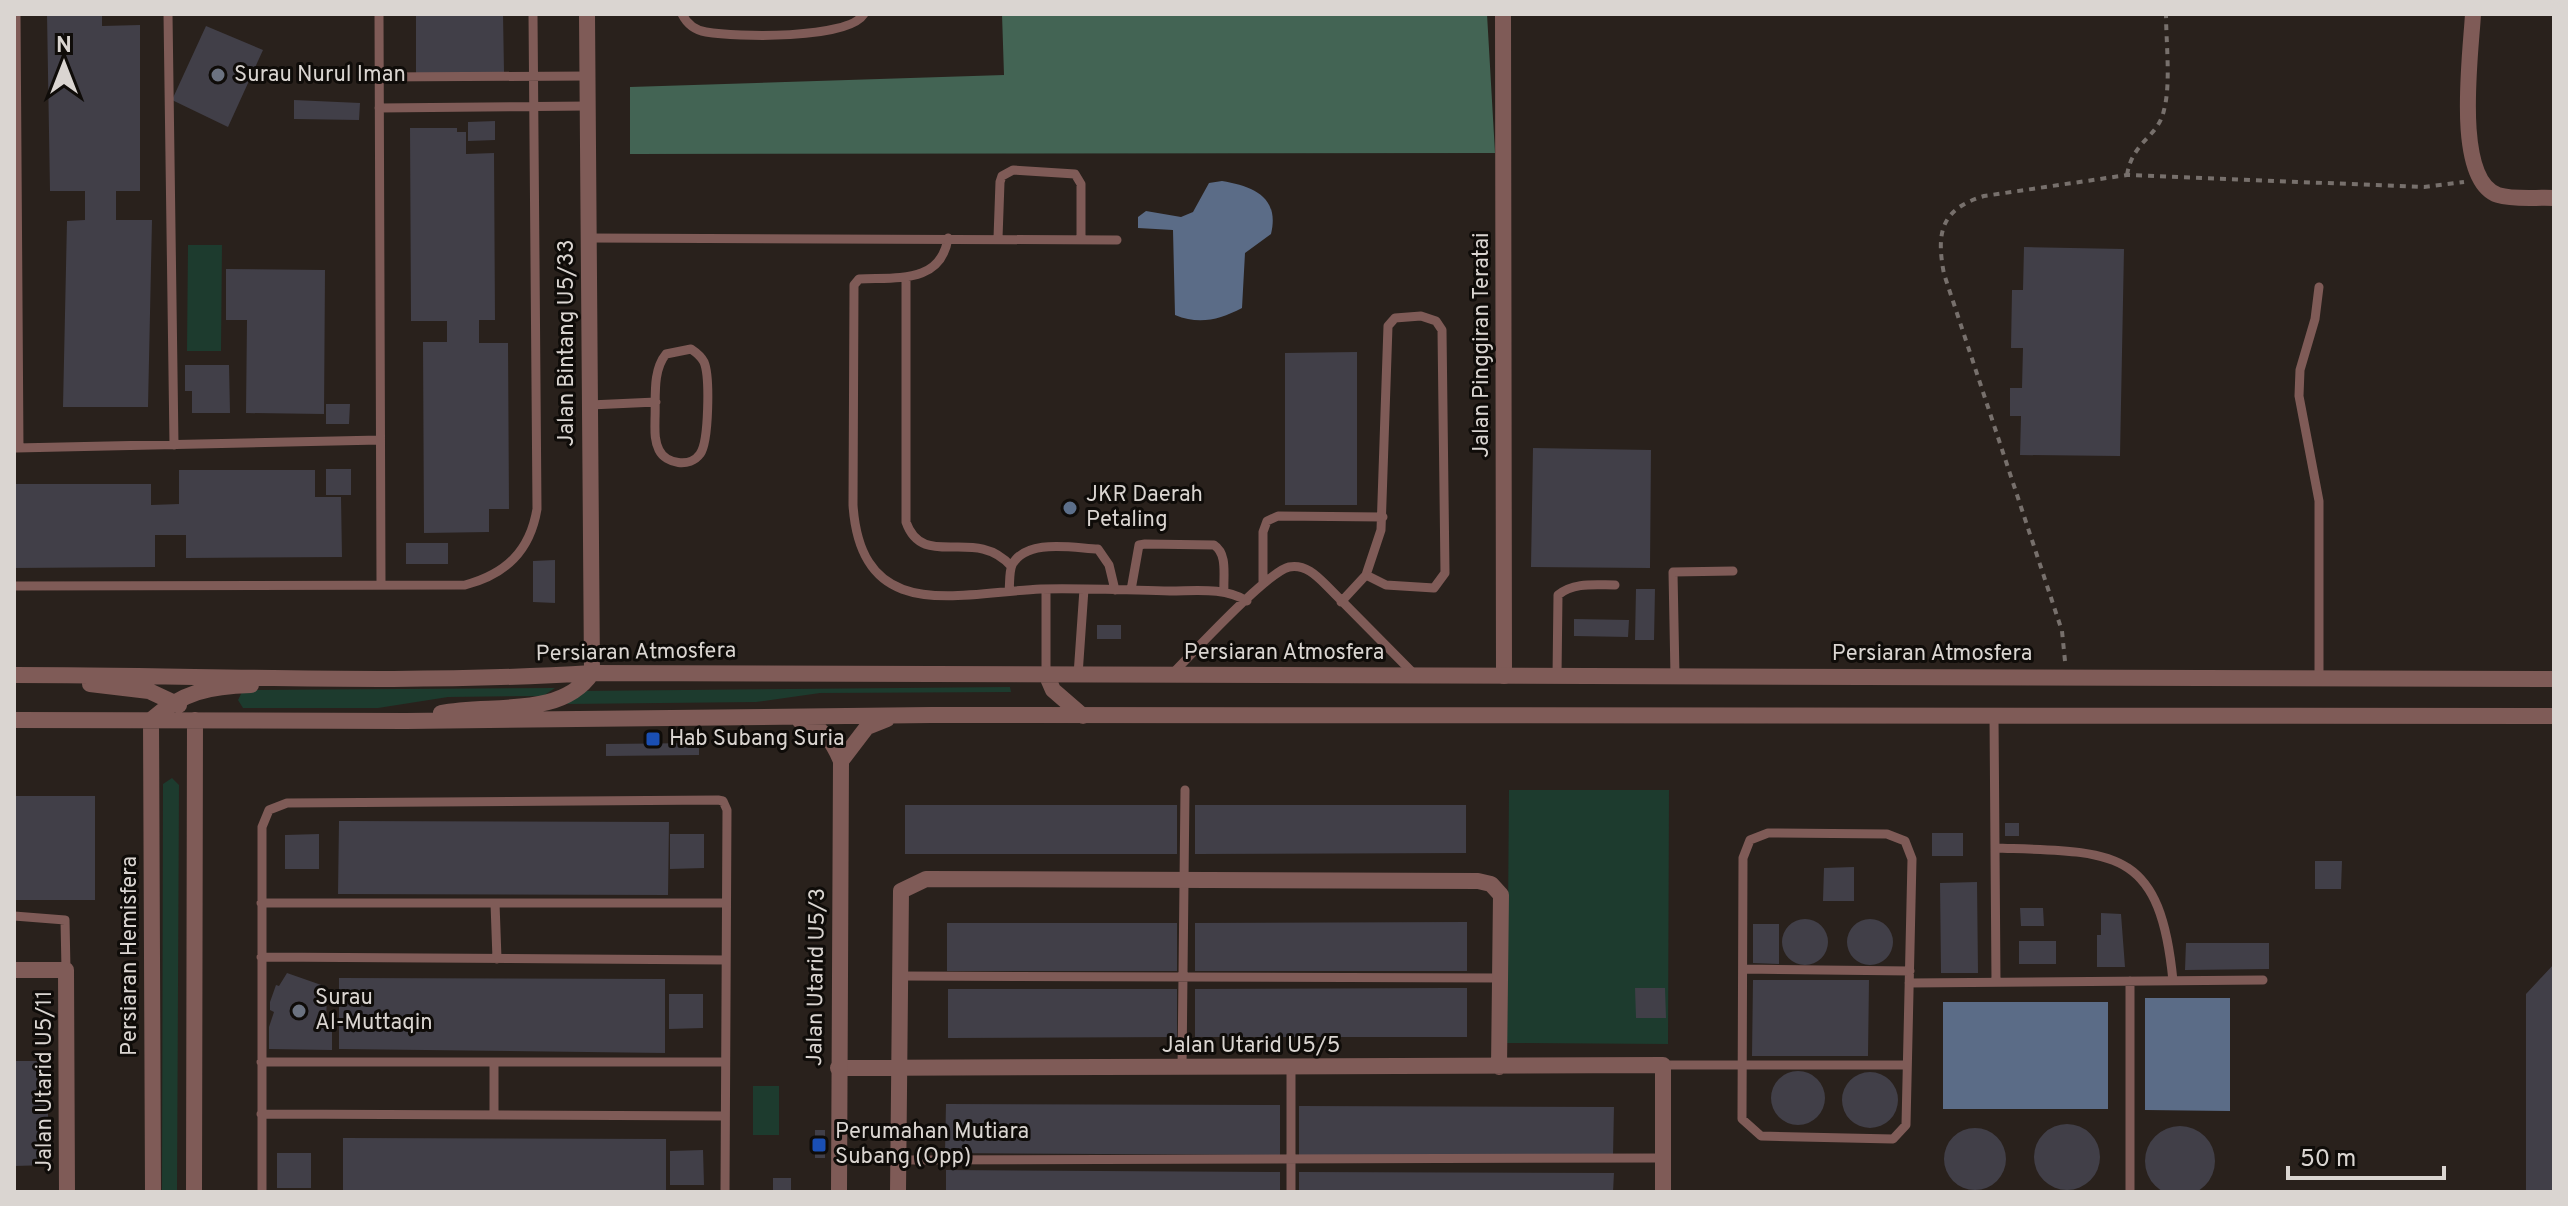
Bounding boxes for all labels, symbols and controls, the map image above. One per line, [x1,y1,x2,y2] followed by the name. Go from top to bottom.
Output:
[24,24,104,104] north arrow
[56,33,72,60] text: N
[234,62,406,89] place label: Surau Nurul Iman
[209,66,227,84] marker: Surau Nurul Iman
[1469,232,1496,458] street label: Jalan Pinggiran Teratai
[554,239,581,447] street label: Jalan Bintang U5/33
[1086,482,1203,534] place label: JKR Daerah Petaling
[1061,499,1079,517] marker: JKR Daerah Petaling
[536,638,736,668] street label: Persiaran Atmosfera
[1184,640,1384,667] street label: Persiaran Atmosfera
[1832,641,2032,668] street label: Persiaran Atmosfera
[669,726,845,753] place label: Hab Subang Suria
[644,730,662,748] marker: Hab Subang Suria
[117,856,144,1056] street label: Persiaran Hemisfera
[802,888,832,1066] street label: Jalan Utarid U5/3
[315,985,433,1037] place label: Surau Al-Muttaqin
[32,990,59,1172] street label: Jalan Utarid U5/11
[290,1002,308,1020] marker: Surau Al-Muttaqin
[1162,1033,1340,1060] street label: Jalan Utarid U5/5
[835,1119,1029,1171] place label: Perumahan Mutiara Subang (Opp)
[2288,1130,2444,1180] scale bar
[810,1136,828,1154] marker: Perumahan Mutiara Subang (Opp)
[2300,1145,2356,1175] text: 50 m

